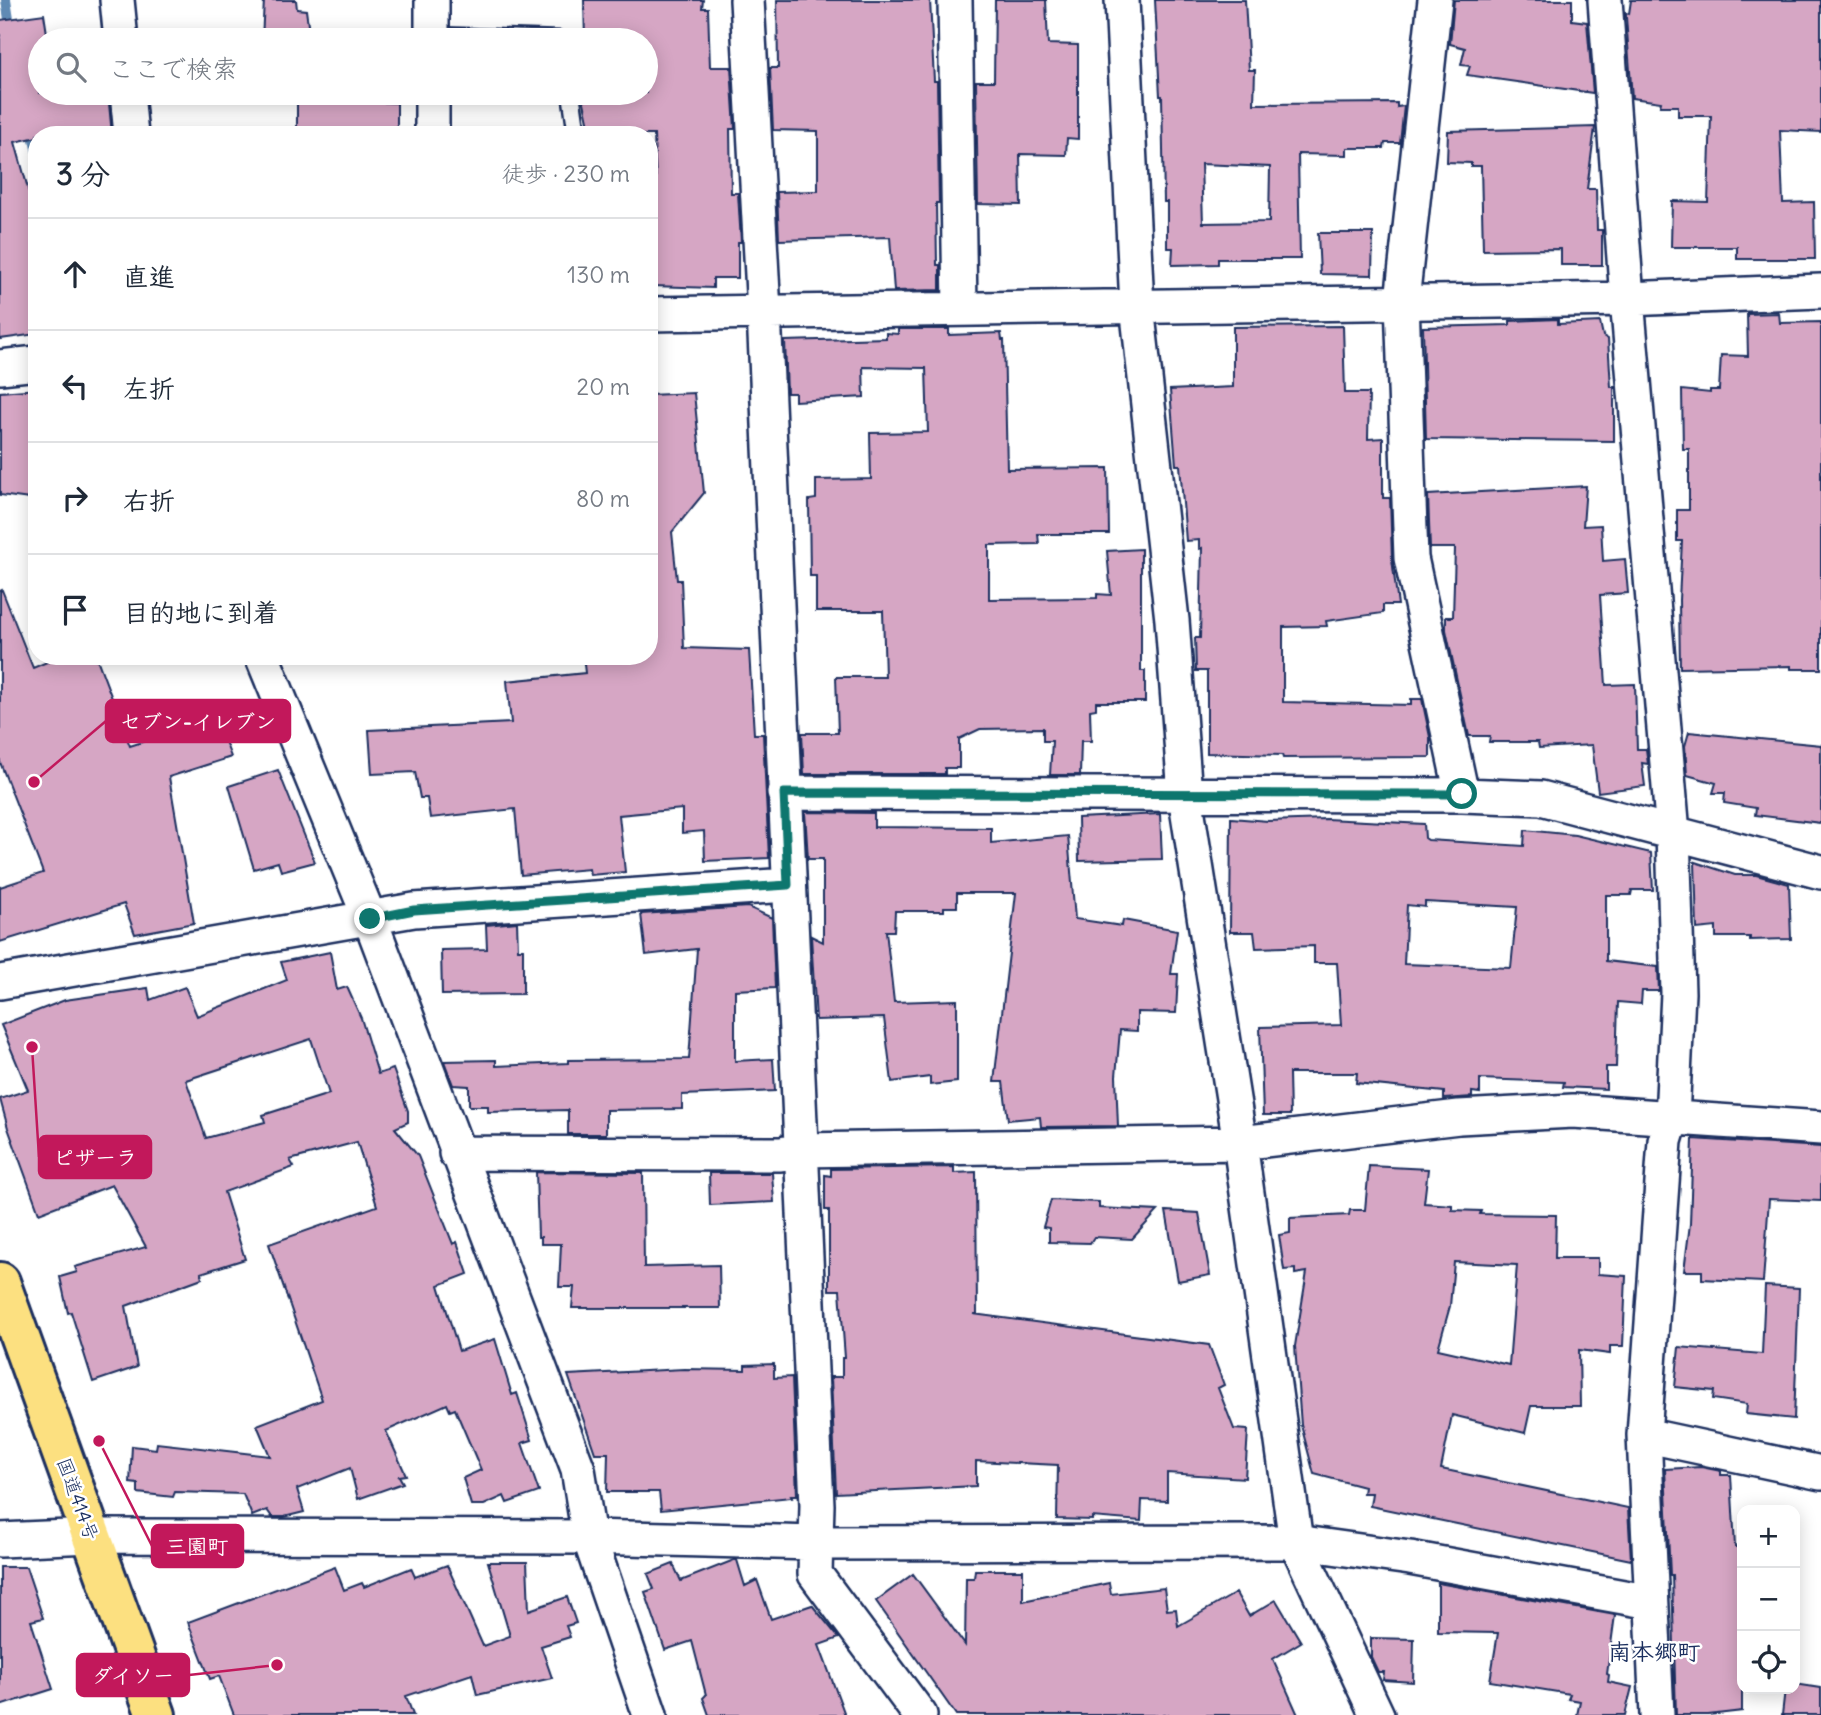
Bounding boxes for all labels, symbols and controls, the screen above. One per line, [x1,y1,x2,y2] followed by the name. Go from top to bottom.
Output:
[28,28,658,105] search box
[52,48,90,86] icon: search
[108,52,238,85] text: ここで検索
[56,155,110,193] text: 3 分
[501,159,630,188] text: 徒歩 · 230 m
[56,255,94,293] icon: ahead
[123,260,175,293] text: 直進
[567,260,630,289] text: 130 m
[56,367,94,405] icon: left
[123,372,175,405] text: 左折
[577,372,630,401] text: 20 m
[56,479,94,517] icon: right
[123,484,175,517] text: 右折
[576,484,630,513] text: 80 m
[56,591,94,629] icon: arrive
[123,596,279,629] text: 目的地に到着
[106,700,290,742] callout: セブン-イレブン
[120,708,276,735] text: セブン-イレブン
[1446,778,1477,809] route start
[354,903,385,934] route end
[39,1136,151,1178] callout: ピザーラ
[53,1144,137,1171] text: ピザーラ
[52,1454,104,1544] street label: 国道414号
[1737,1505,1800,1694] map controls
[1737,1505,1800,1568] button: +
[152,1525,243,1567] callout: 三園町
[166,1533,229,1560] text: 三園町
[1737,1568,1800,1631] button: −
[1737,1631,1800,1694] button: locate
[1608,1637,1700,1666] district label: 南本郷町
[77,1654,189,1696] callout: ダイソー
[92,1662,174,1689] text: ダイソー

